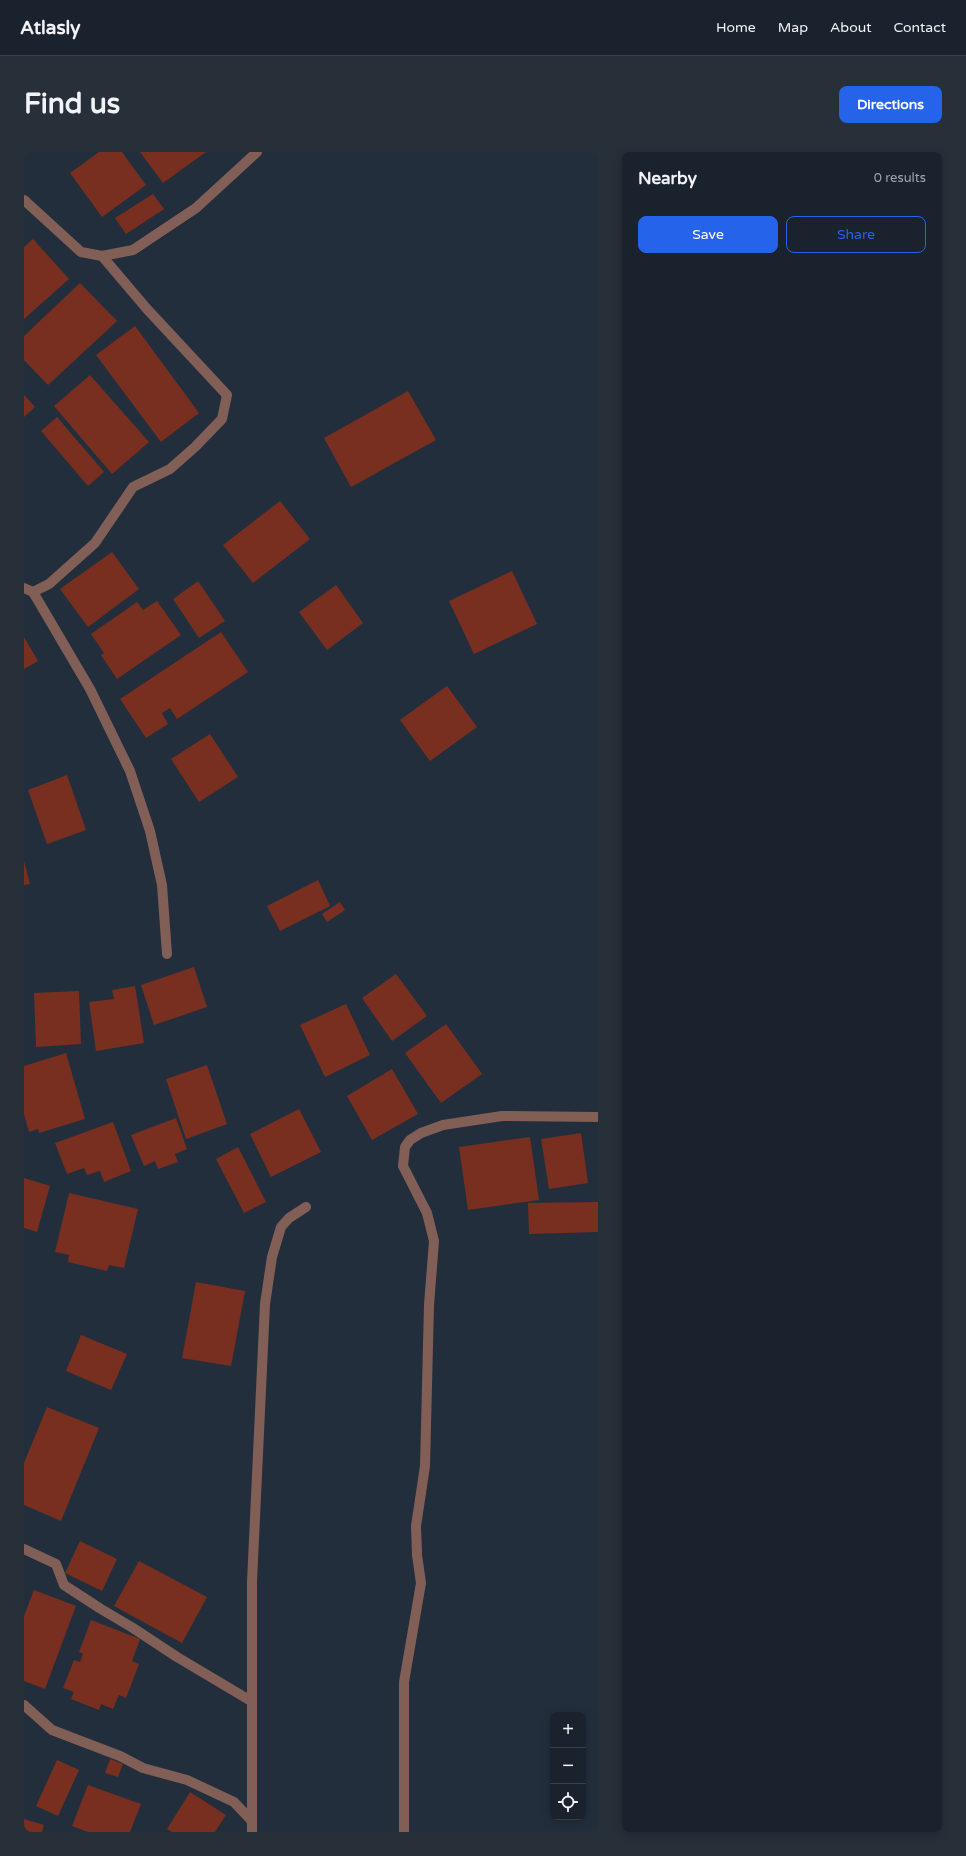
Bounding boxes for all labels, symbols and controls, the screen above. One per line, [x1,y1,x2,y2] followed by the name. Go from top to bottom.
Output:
[20,17,80,39] text: Atlasly
[716,19,756,36] text: Home
[778,19,808,36] text: Map
[830,19,872,36] text: About
[894,19,946,36] text: Contact
[839,86,942,123] button: Directions
[24,87,120,121] text: Find us
[638,168,697,189] text: Nearby
[874,170,926,186] text: 0 results
[638,216,778,253] button: Save
[786,216,926,253] button: Share
[550,1712,586,1820] map controls
[550,1712,586,1748] button: +
[550,1748,586,1784] button: −
[550,1784,586,1820] button: locate

